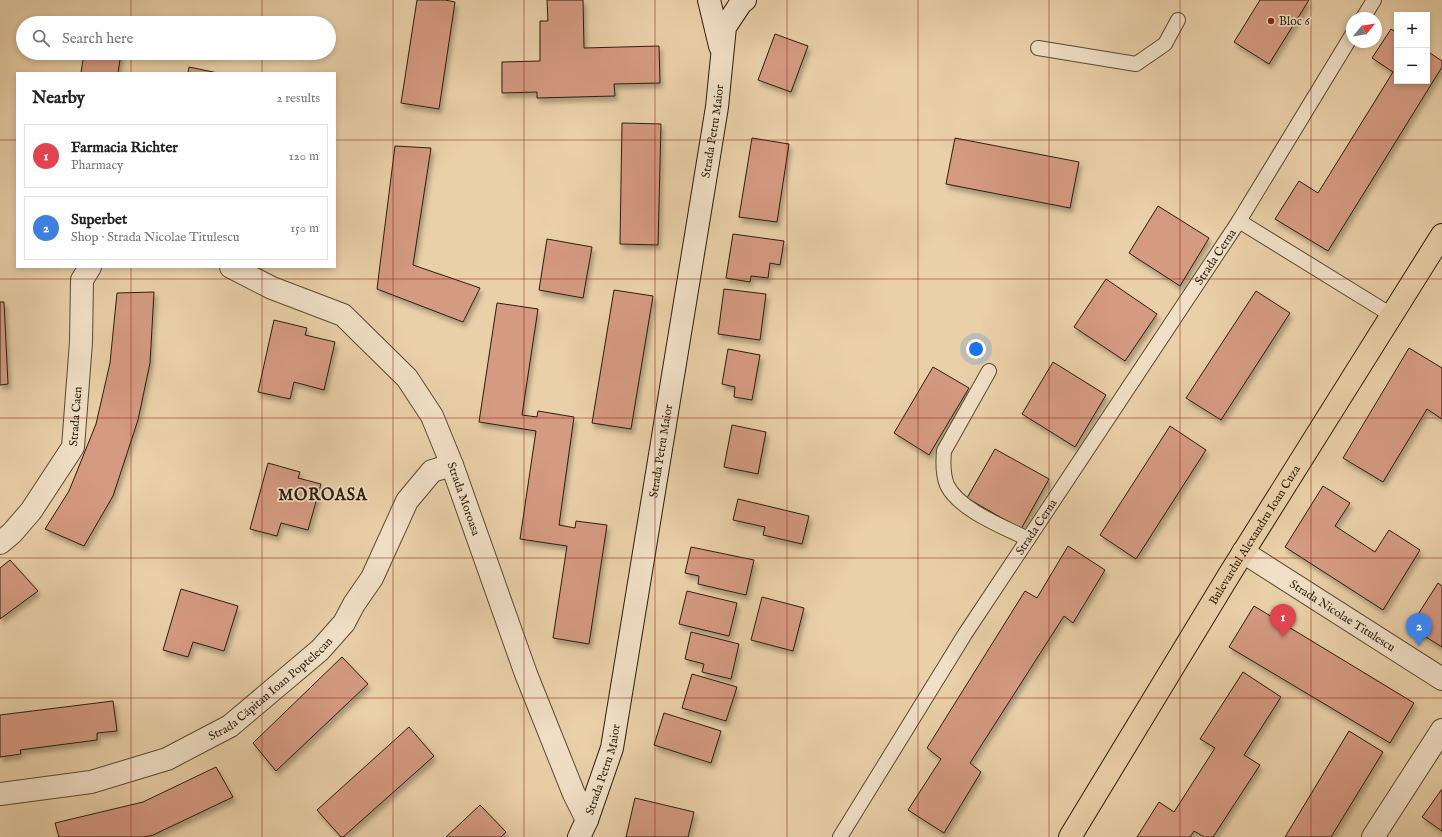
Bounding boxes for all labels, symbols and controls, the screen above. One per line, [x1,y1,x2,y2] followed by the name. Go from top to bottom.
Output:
[1346,12,1382,48] north arrow
[1394,12,1430,84] map controls
[1394,12,1430,48] button: +
[1279,14,1310,29] place label: Bloc 6
[16,16,336,60] search box
[1266,16,1276,26] marker: Bloc 6
[30,27,52,49] icon: search
[62,29,133,48] text: Search here
[1394,48,1430,84] button: −
[699,83,727,179] street label: Strada Petru Maior
[32,88,85,109] text: Nearby
[276,90,320,107] text: 2 results
[71,138,178,157] text: Farmacia Richter
[44,148,48,165] text: 1
[289,148,319,165] text: 120 m
[71,157,123,174] text: Pharmacy
[71,210,127,229] text: Superbet
[43,220,49,237] text: 2
[290,220,319,237] text: 150 m
[1192,226,1240,288] street label: Strada Cerna
[71,229,240,246] text: Shop · Strada Nicolae Titulescu
[966,339,986,359] your location
[66,385,86,447] street label: Strada Caen
[646,403,676,499] street label: Strada Petru Maior
[444,460,484,539] street label: Strada Moroasa
[1206,462,1304,608] street label: Bulevardul Alexandru Ioan Cuza
[278,486,368,506] district label: MOROASA
[1013,496,1061,558] street label: Strada Cerna
[1287,577,1398,655] street label: Strada Nicolae Titulescu
[1270,604,1296,637] pin: 1
[1406,613,1432,646] pin: 2
[206,634,336,744] street label: Strada Căpitan Ioan Poptelecan
[582,722,624,817] street label: Strada Petru Maior

